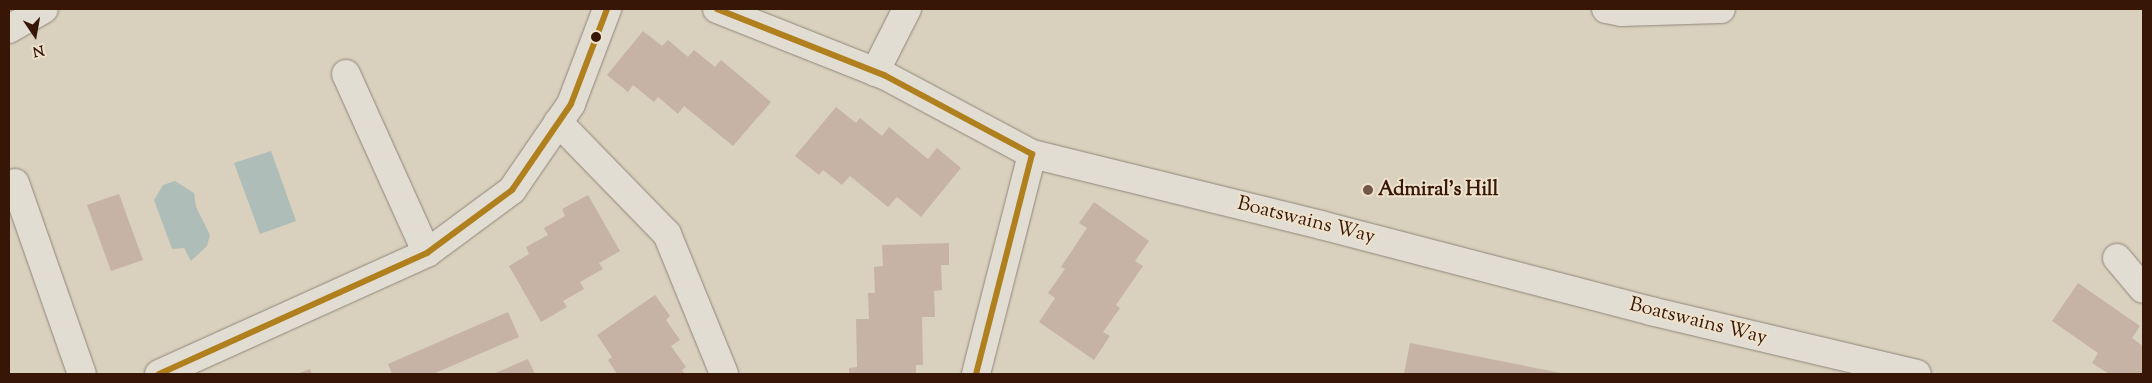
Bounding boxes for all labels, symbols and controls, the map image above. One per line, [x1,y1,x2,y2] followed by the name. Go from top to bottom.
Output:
[10,10,60,60] north arrow
[591,32,601,42] unlabelled marker
[31,39,46,61] text: N
[1378,178,1498,202] place label: Admiral's Hill
[1362,184,1374,196] marker: Admiral's Hill
[1235,192,1377,250] street label: Boatswains Way
[1627,293,1769,351] street label: Boatswains Way

